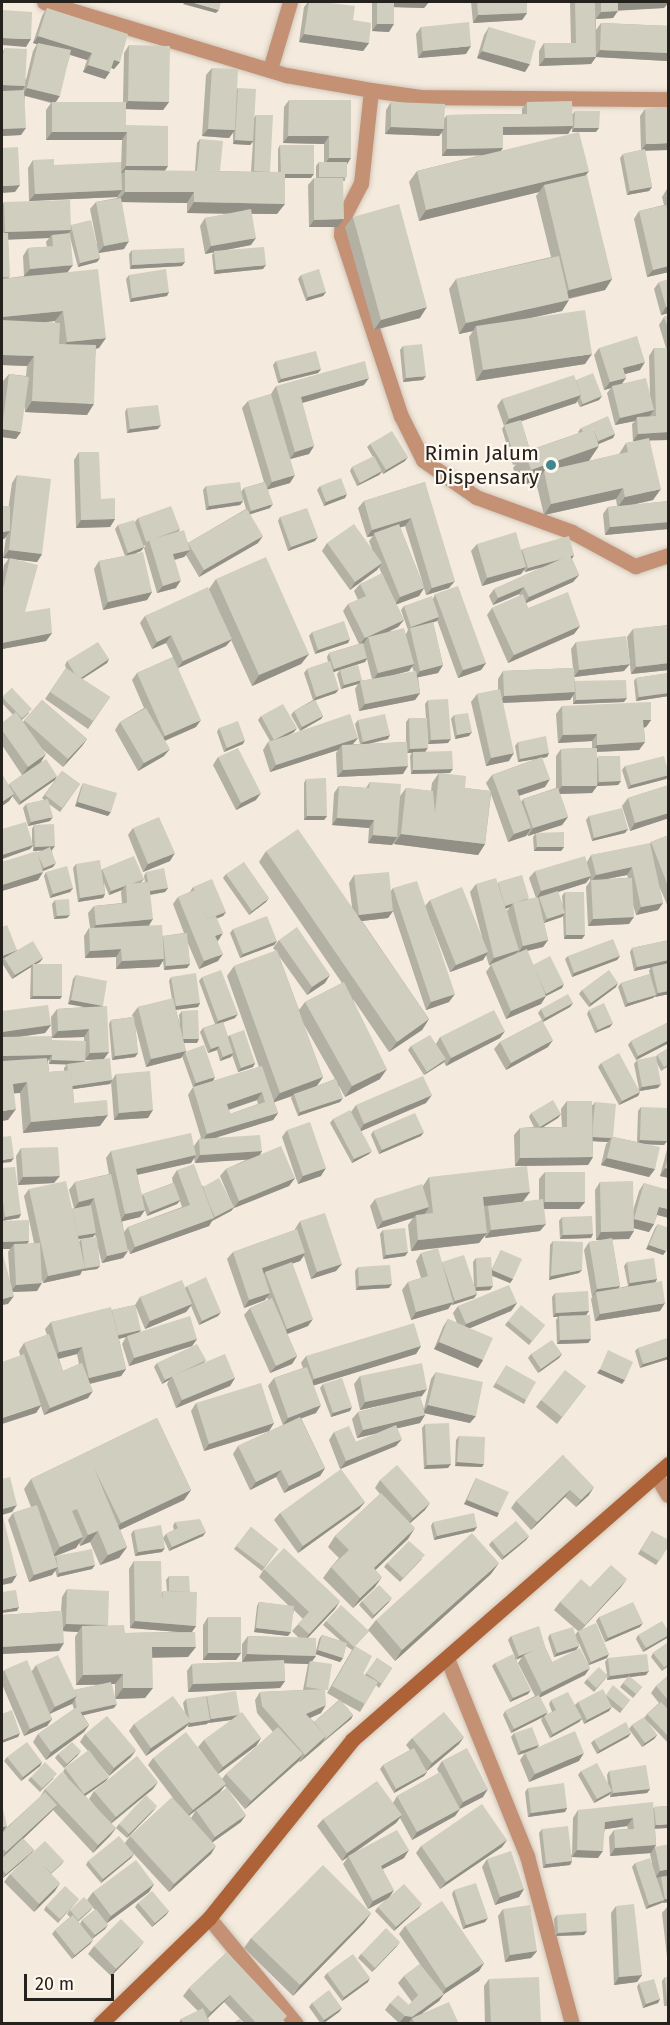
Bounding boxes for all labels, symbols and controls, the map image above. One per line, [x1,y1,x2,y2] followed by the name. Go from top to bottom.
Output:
[425,440,539,490] place label: Rimin Jalum Dispensary
[544,458,558,472] marker: Rimin Jalum Dispensary
[27,1962,117,2000] scale bar
[35,1973,74,1995] text: 20 m

